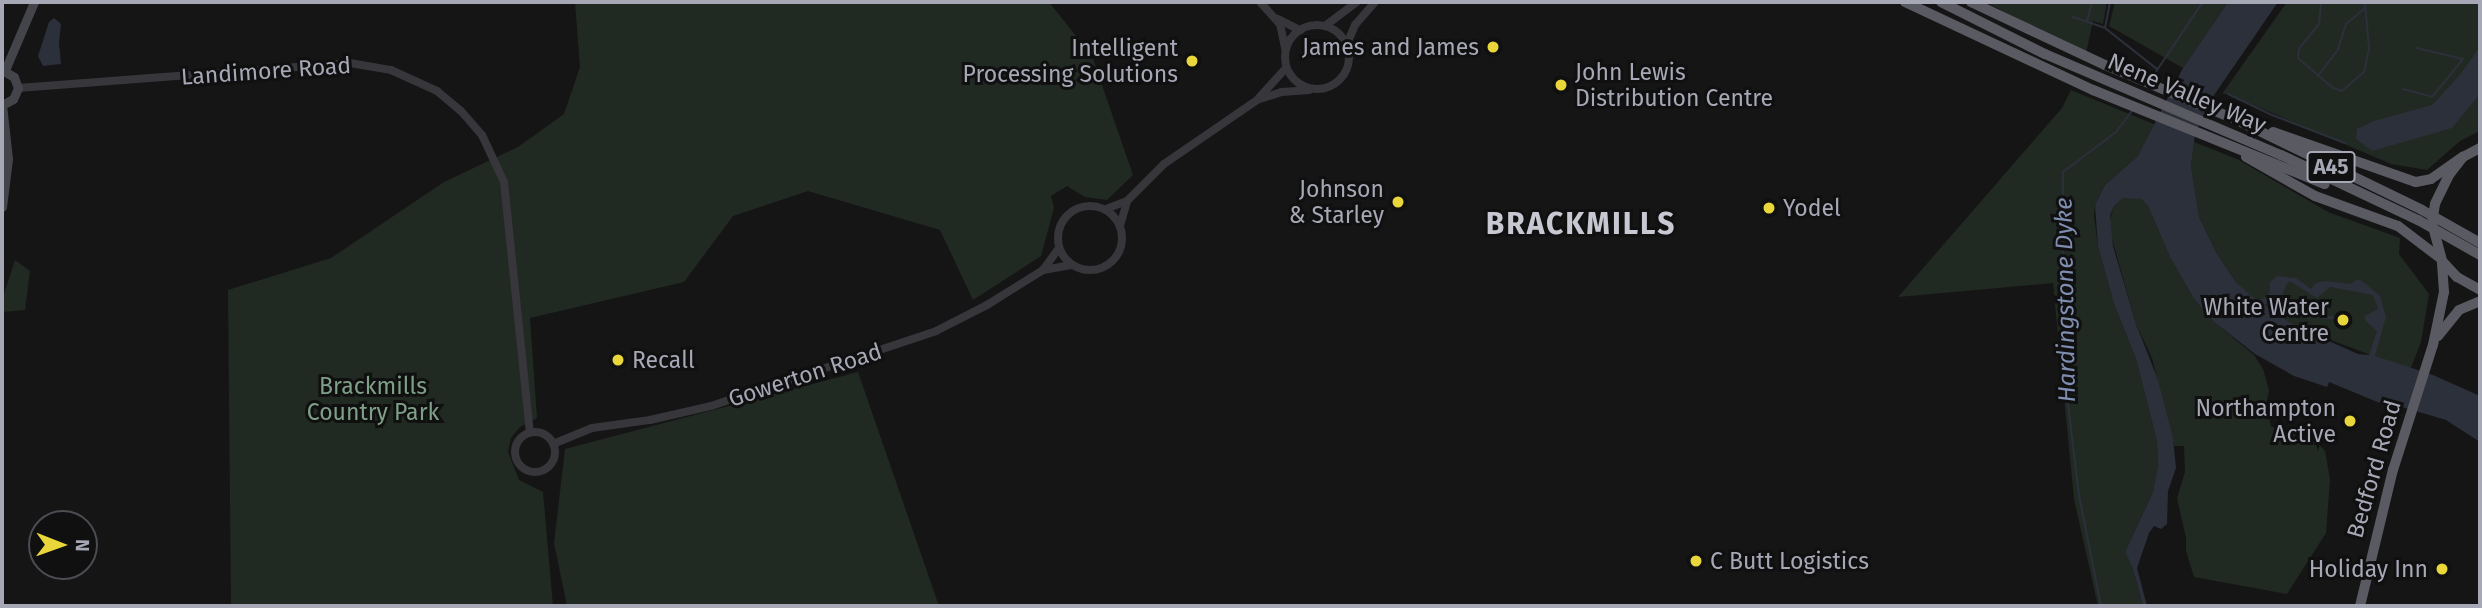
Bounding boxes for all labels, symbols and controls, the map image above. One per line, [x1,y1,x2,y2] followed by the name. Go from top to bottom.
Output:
[1302,33,1479,61] place label: James and James
[963,34,1178,88] place label: Intelligent Processing Solutions
[1485,39,1501,55] marker: James and James
[2104,47,2270,139] street label: Nene Valley Way
[180,51,352,91] street label: Landimore Road
[1184,53,1200,69] marker: Intelligent Processing Solutions
[1575,58,1773,112] place label: John Lewis Distribution Centre
[1553,77,1569,93] marker: John Lewis Distribution Centre
[2306,150,2356,184] road number: A45
[1289,175,1384,229] place label: Johnson & Starley
[1390,194,1406,210] marker: Johnson & Starley
[1783,194,1841,222] place label: Yodel
[2050,197,2082,403] water label: Hardingstone Dyke
[1761,200,1777,216] marker: Yodel
[1487,206,1675,242] district label: BRACKMILLS
[2203,293,2329,347] place label: White Water Centre
[2335,312,2351,328] marker: White Water Centre
[725,337,885,413] street label: Gowerton Road
[632,346,695,374] place label: Recall
[610,352,626,368] marker: Recall
[307,372,439,426] park label: Brackmills Country Park
[2195,394,2336,448] place label: Northampton Active
[2341,397,2407,541] street label: Bedford Road
[2342,413,2358,429] marker: Northampton Active
[28,510,98,580] north arrow
[71,539,94,552] text: N
[1710,547,1869,575] place label: C Butt Logistics
[1688,553,1704,569] marker: C Butt Logistics
[2309,555,2428,583] place label: Holiday Inn
[2434,561,2450,577] marker: Holiday Inn

